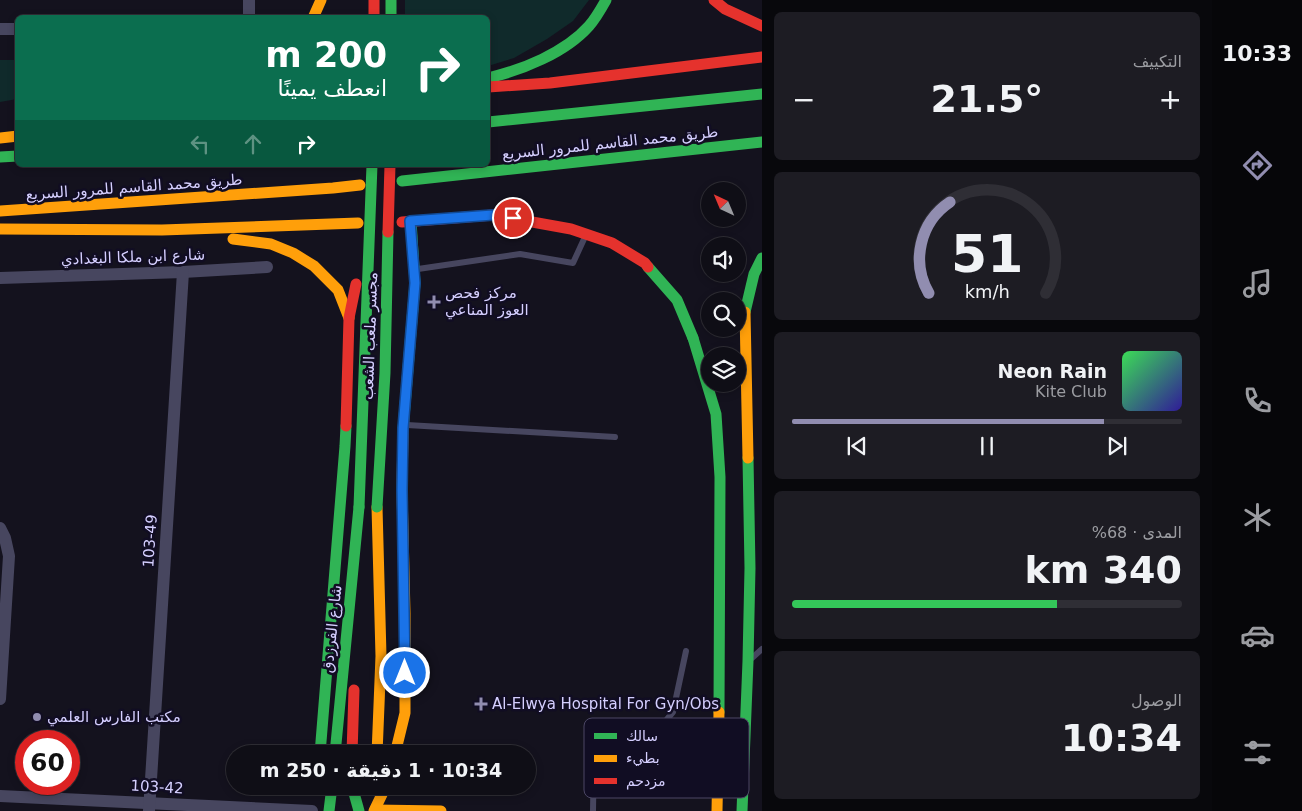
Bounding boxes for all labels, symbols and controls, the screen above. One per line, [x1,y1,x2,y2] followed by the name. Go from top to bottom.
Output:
[265,35,387,75] text: 200 m
[405,35,470,100] icon: right
[1222,41,1292,66] text: 10:33
[1133,52,1182,71] text: التكييف
[278,76,387,101] text: انعطف يمينًا
[931,77,1043,121] text: 21.5°
[792,83,815,116] text: −
[1159,83,1182,116] text: +
[501,123,719,163] street label: طريق محمد القاسم للمرور السريع
[186,130,214,158] icon: left
[239,130,267,158] icon: ahead
[292,130,320,158] icon: right
[1240,148,1275,183] icon: directions
[25,170,243,204] street label: طريق محمد القاسم للمرور السريع
[701,182,746,228] north arrow
[701,182,746,392] map controls
[492,197,534,239] pin
[499,204,527,232] icon: arrive
[951,224,1023,284] text: 51
[701,237,746,282] button: sound
[61,245,205,270] street label: شارع ابن ملكا البغدادي
[1240,266,1275,301] icon: music
[359,272,381,400] street label: مجسر ملعب الشعب
[964,281,1010,302] text: km/h
[445,284,529,320] place label: مركز فحص العوز المناعي
[701,292,746,337] button: search
[427,295,441,309] marker: مركز فحص العوز المناعي
[701,347,746,392] button: layers
[998,360,1107,382] text: Neon Rain
[1035,382,1107,401] text: Kite Club
[1240,383,1275,418] icon: phone
[843,432,871,460] icon: previous
[973,432,1001,460] icon: pause
[1103,432,1131,460] icon: next
[1240,500,1275,535] icon: climate
[139,514,161,568] street label: 103-49
[1092,523,1182,542] text: المدى · 68%
[1025,548,1182,592] text: 340 km
[318,584,346,674] street label: شارع الفرزدق
[1240,618,1275,653] icon: car
[378,646,430,698] position arrow
[1131,691,1182,710] text: الوصول
[492,695,719,713] place label: Al-Elwya Hospital For Gyn/Obs
[474,697,488,711] marker: Al-Elwya Hospital For Gyn/Obs
[47,708,181,727] place label: مكتب الفارس العلمي
[31,711,43,723] marker: مكتب الفارس العلمي
[1061,716,1182,760] text: 10:34
[584,718,749,798] legend
[626,728,658,744] text: سالك
[15,730,80,795] speed limit sign: 60
[1240,735,1275,770] icon: filters
[626,750,660,767] text: بطيء
[260,759,502,781] text: 10:34 · 1 دقيقة · 250 m
[626,773,665,790] text: مزدحم
[130,777,184,797] street label: 103-42

